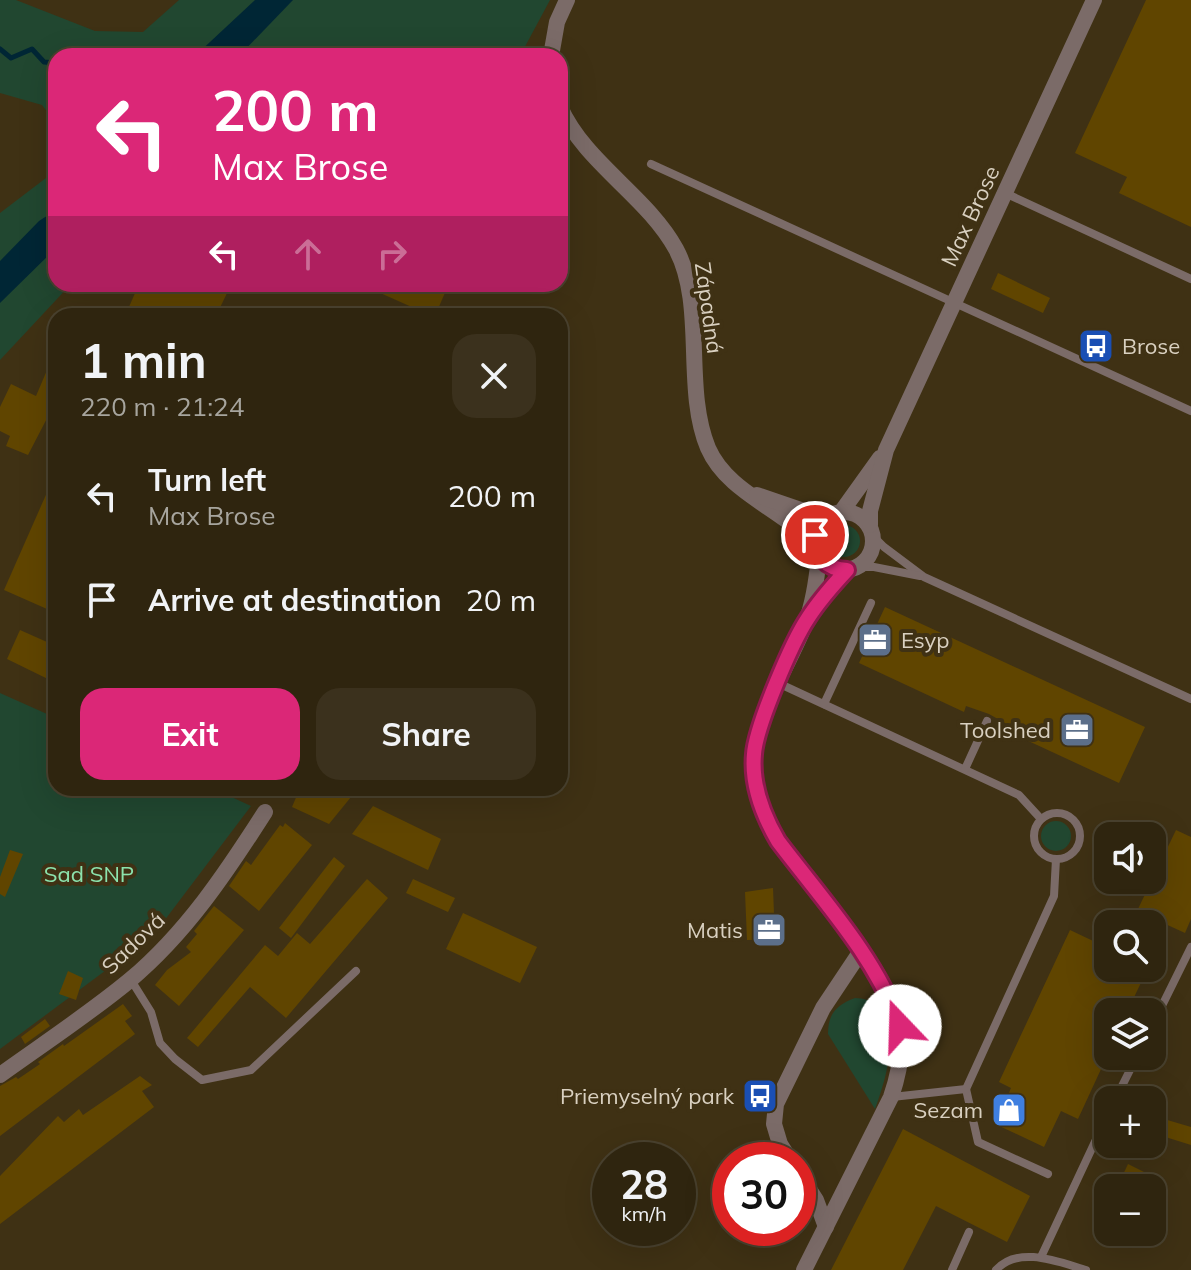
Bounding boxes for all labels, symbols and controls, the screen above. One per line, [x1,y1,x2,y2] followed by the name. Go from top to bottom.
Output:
[212,75,379,145] text: 200 m
[80,80,184,184] icon: left
[212,144,388,189] text: Max Brose
[935,161,1005,271] street label: Max Brose
[202,232,246,276] icon: left
[286,232,330,276] icon: ahead
[370,232,414,276] icon: right
[689,260,729,356] street label: Západná
[1077,327,1115,365] bus stop icon: Brose
[80,330,207,390] text: 1 min
[1122,332,1180,360] place label: Brose
[452,334,536,418] button: close
[80,390,244,423] text: 220 m · 21:24
[148,461,266,499] text: Turn left
[80,474,124,518] icon: left
[448,477,536,515] text: 200 m
[148,499,275,532] text: Max Brose
[781,501,849,569] pin
[793,513,837,557] icon: arrive
[80,578,124,622] icon: arrive
[148,581,442,619] text: Arrive at destination
[466,581,536,619] text: 20 m
[856,621,894,659] office icon: Esyp
[901,626,949,654] place label: Esyp
[80,688,300,780] button: Exit
[316,688,536,780] button: Share
[1058,711,1096,749] office icon: Toolshed
[960,716,1051,744] place label: Toolshed
[1094,822,1166,1246] map controls
[1094,822,1166,894] button: sound
[44,860,134,888] park label: Sad SNP
[95,906,171,980] street label: Sadová
[1094,910,1166,982] button: search
[750,911,788,949] office icon: Matis
[687,916,743,944] place label: Matis
[858,984,942,1068] position arrow
[1094,998,1166,1070] button: layers
[741,1077,779,1115] bus stop icon: Priemyselný park
[560,1082,735,1110] place label: Priemyselný park
[1094,1086,1166,1158] button: +
[990,1091,1028,1129] shop icon: Sezam
[914,1096,983,1124] place label: Sezam
[712,1142,816,1246] speed limit sign: 30
[620,1159,668,1209] text: 28
[1094,1174,1166,1246] button: −
[621,1201,667,1226] text: km/h

